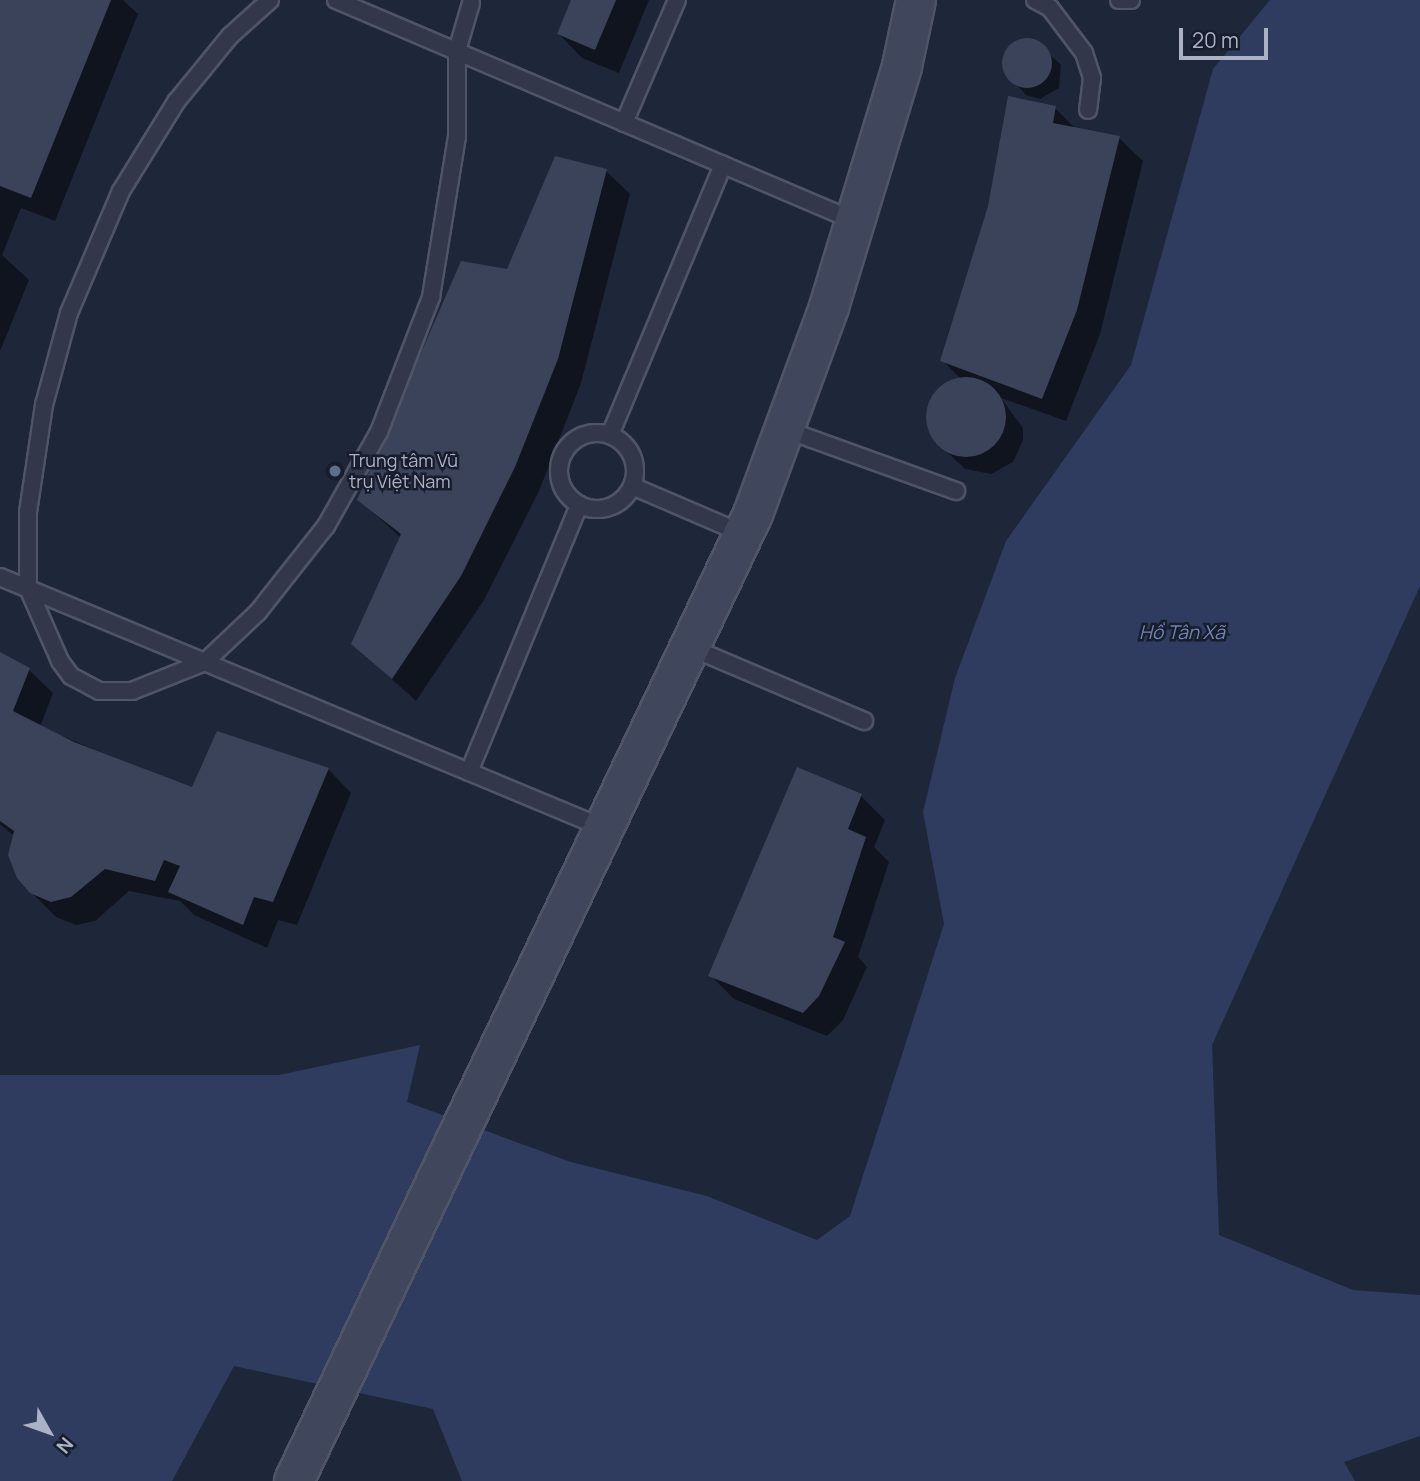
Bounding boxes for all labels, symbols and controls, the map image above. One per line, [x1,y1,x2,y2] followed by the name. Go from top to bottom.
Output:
[1182,14,1271,58] scale bar
[1192,26,1239,54] text: 20 m
[349,450,458,492] place label: Trung tâm Vũ trụ Việt Nam
[327,463,343,479] marker: Trung tâm Vũ trụ Việt Nam
[1139,622,1225,644] water label: Hồ Tân Xã
[14,1397,84,1467] north arrow
[51,1432,79,1459] text: N

